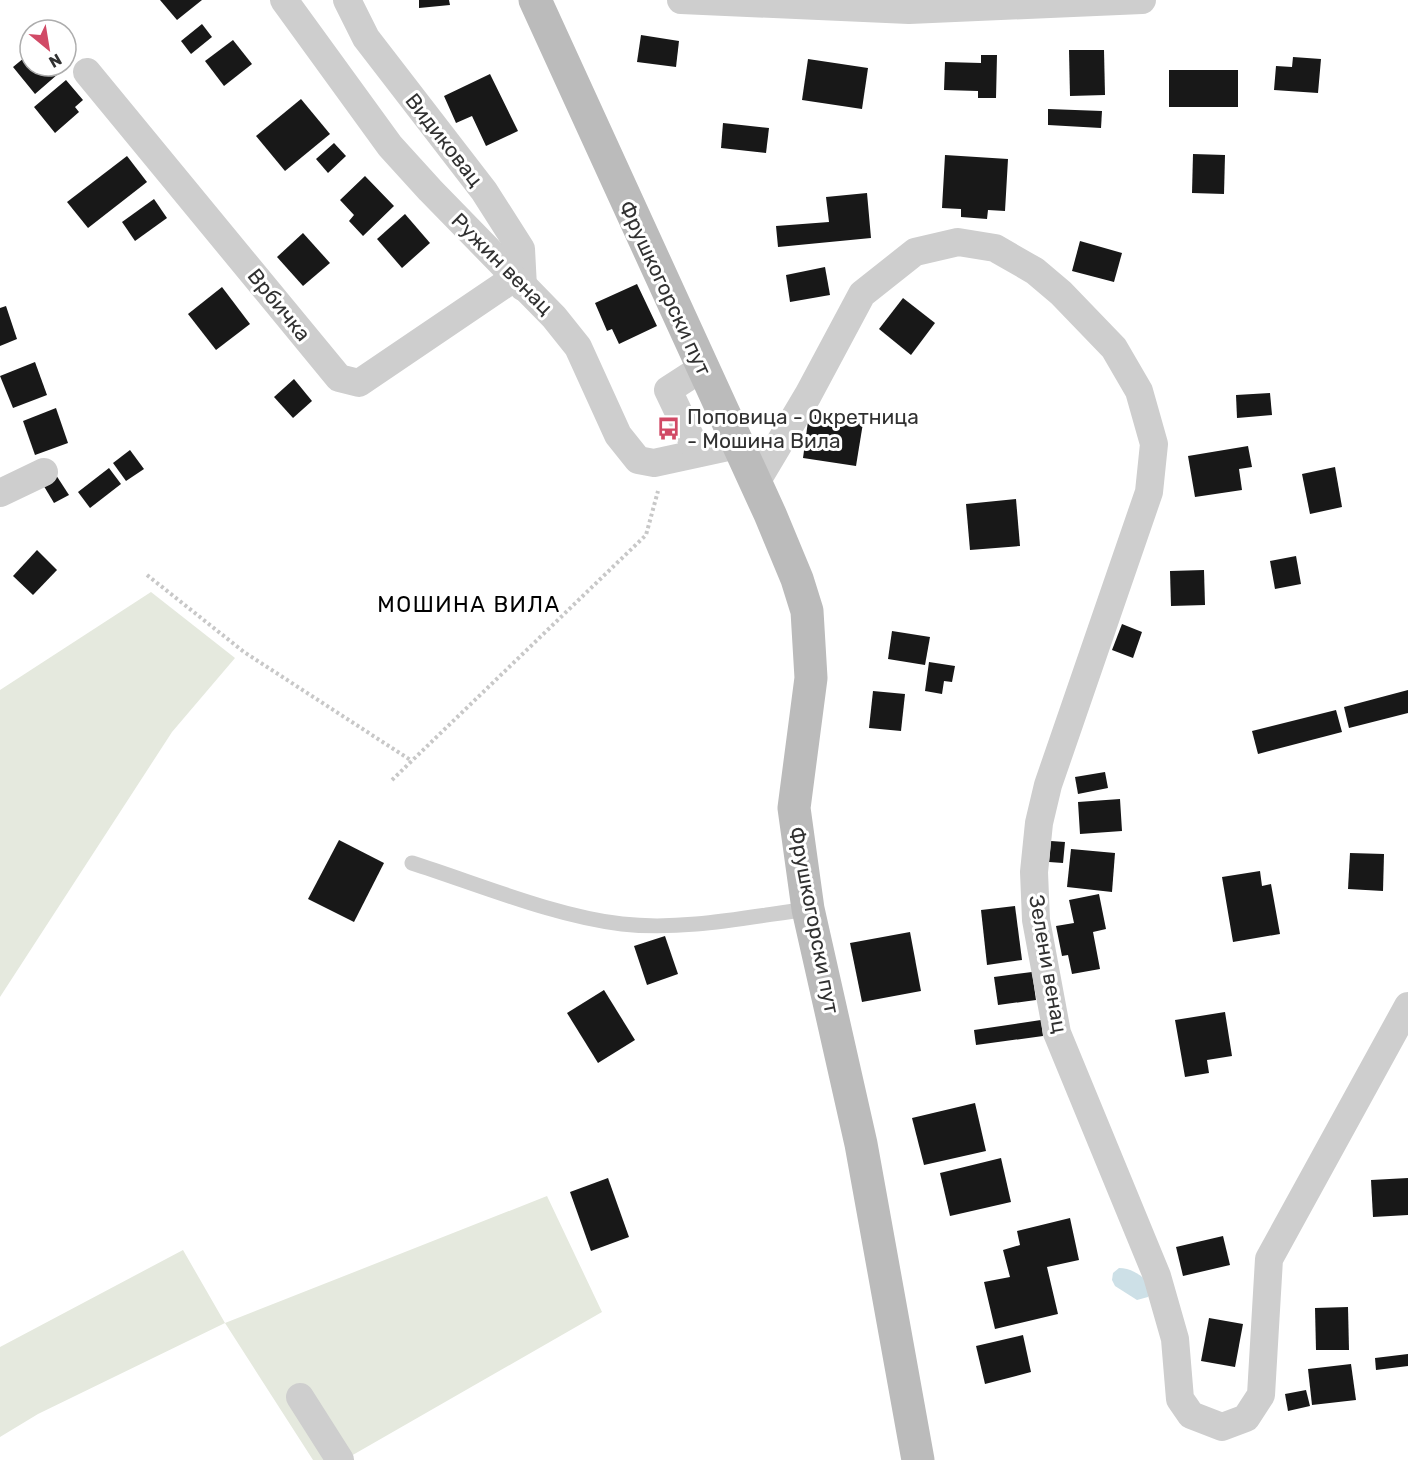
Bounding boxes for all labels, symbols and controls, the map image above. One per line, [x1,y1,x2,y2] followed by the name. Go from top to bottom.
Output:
[18,18,78,78] north arrow
[46,49,65,72] text: N
[400,88,489,191] street label: Видиковац
[614,197,717,379] street label: Фрушкогорски пут
[446,208,558,320] street label: Ружин венац
[243,263,316,346] street label: Врбичка
[687,404,919,453] place label: Поповица - Окретница - Мошина Вила
[656,416,682,442] bus stop icon: Поповица - Окретница - Мошина Вила
[377,591,561,618] district label: МОШИНА ВИЛА
[784,824,845,1016] street label: Фрушкогорски пут
[1024,893,1073,1035] street label: Зелени венац

